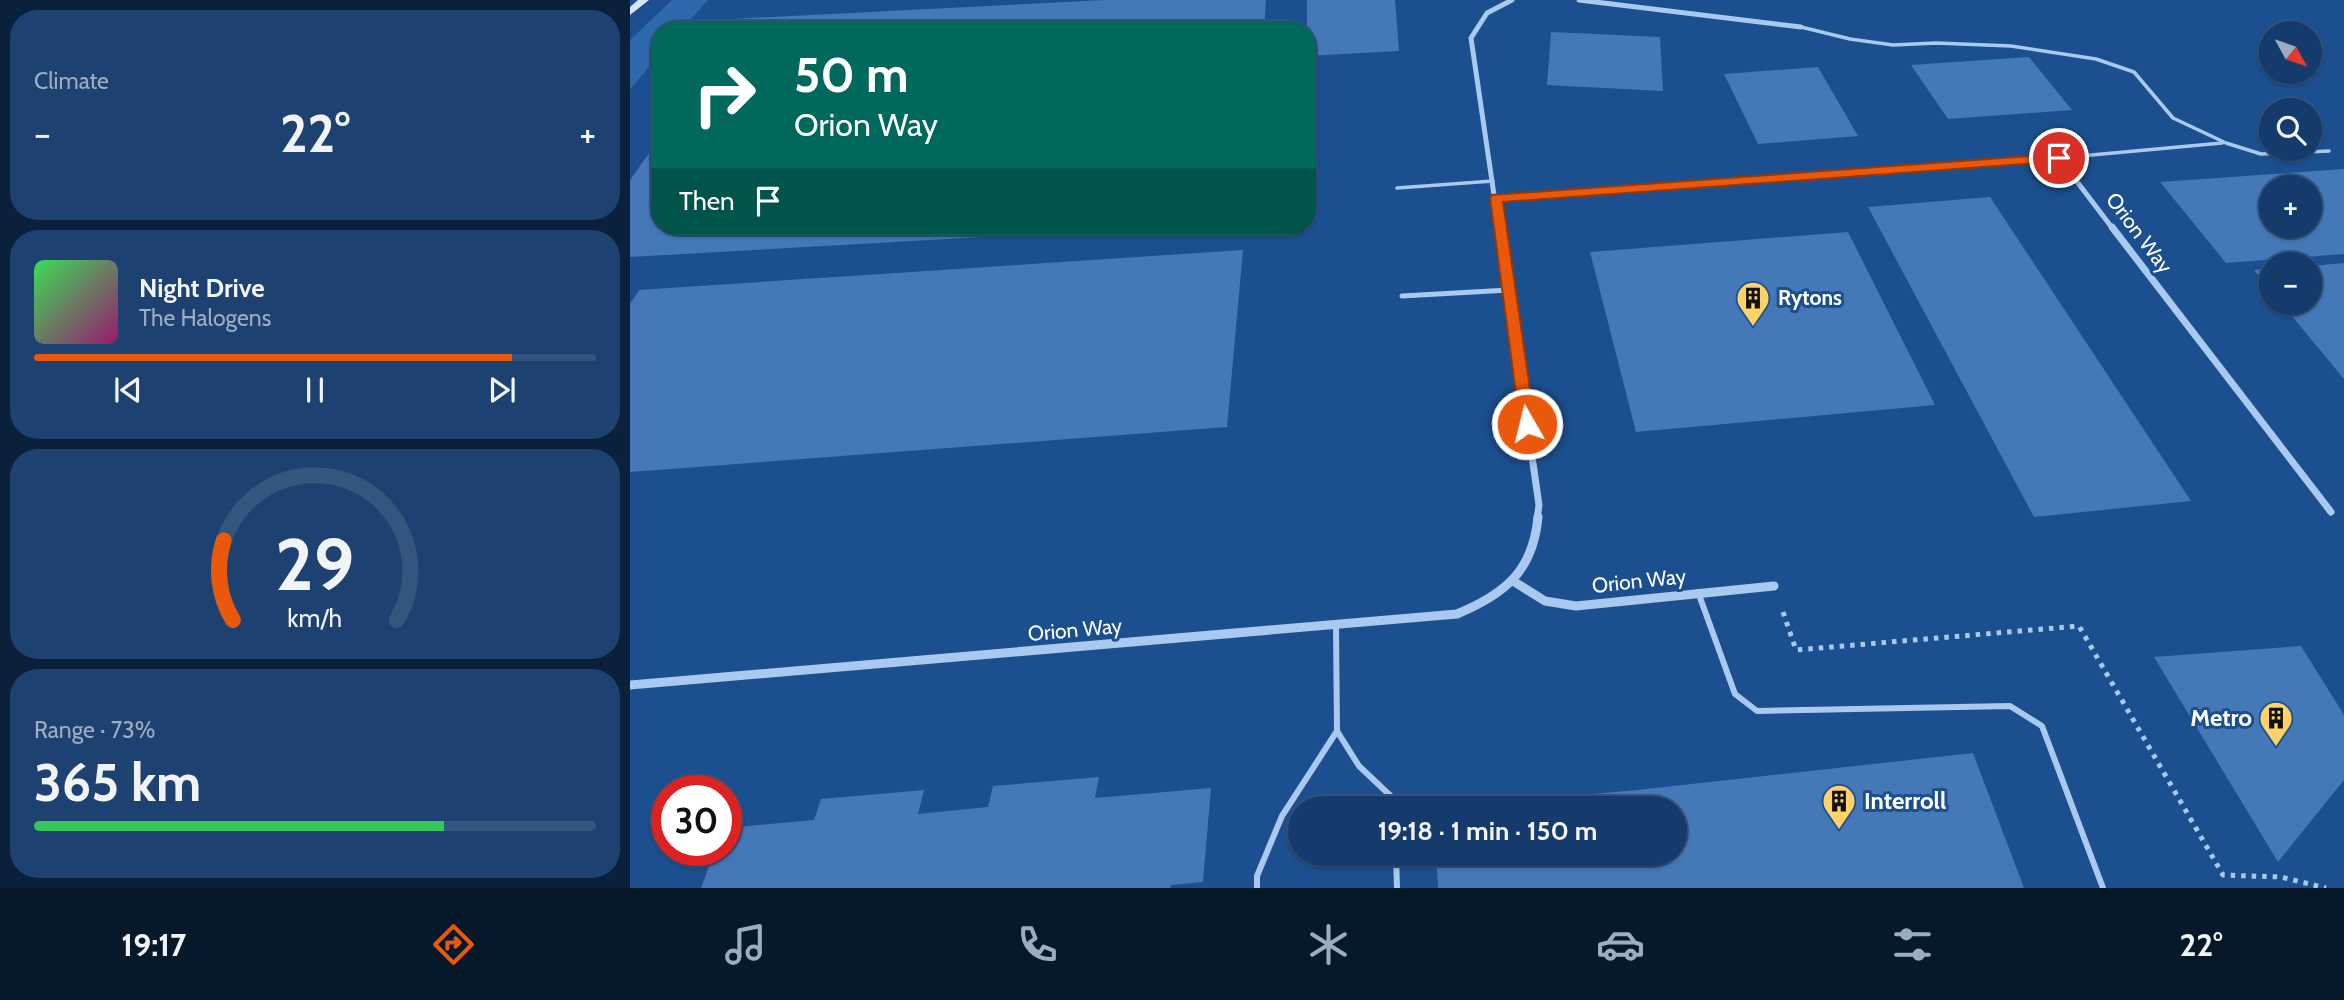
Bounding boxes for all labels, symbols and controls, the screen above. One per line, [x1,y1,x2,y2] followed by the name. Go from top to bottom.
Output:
[2259,21,2322,84] north arrow
[2259,21,2322,315] map controls
[794,45,909,104] text: 50 m
[679,49,770,140] icon: right
[34,67,109,95] text: Climate
[2259,98,2322,161] button: search
[280,102,350,165] text: 22°
[794,105,938,144] text: Orion Way
[34,110,51,157] text: −
[579,110,596,157] text: +
[2029,128,2089,188] pin
[2040,139,2078,177] icon: arrive
[2259,175,2322,238] button: +
[749,182,787,220] icon: arrive
[679,185,735,217] text: Then
[2101,187,2178,278] street label: Orion Way
[2259,252,2322,315] button: −
[139,272,265,304] text: Night Drive
[1734,279,1772,328] building icon: Rytons
[1778,285,1842,310] place label: Rytons
[139,304,271,332] text: The Halogens
[109,371,147,409] icon: previous
[296,371,334,409] icon: pause
[483,371,521,409] icon: next
[1490,387,1564,461] position arrow
[275,520,355,608] text: 29
[1591,563,1688,598] street label: Orion Way
[288,603,342,633] text: km/h
[1027,613,1123,646] street label: Orion Way
[2257,699,2295,748] building icon: Metro
[2190,703,2252,732] place label: Metro
[34,716,155,744] text: Range · 73%
[34,751,201,814] text: 365 km
[651,775,742,866] speed limit sign: 30
[1820,782,1858,831] building icon: Interroll
[1864,786,1946,815] place label: Interroll
[1378,815,1597,847] text: 19:18 · 1 min · 150 m
[429,920,478,969] icon: directions
[721,920,770,969] icon: music
[1013,920,1062,969] icon: phone
[1304,920,1353,969] icon: climate
[1596,920,1645,969] icon: car
[1888,920,1937,969] icon: filters
[121,925,186,964] text: 19:17
[2179,925,2223,964] text: 22°

